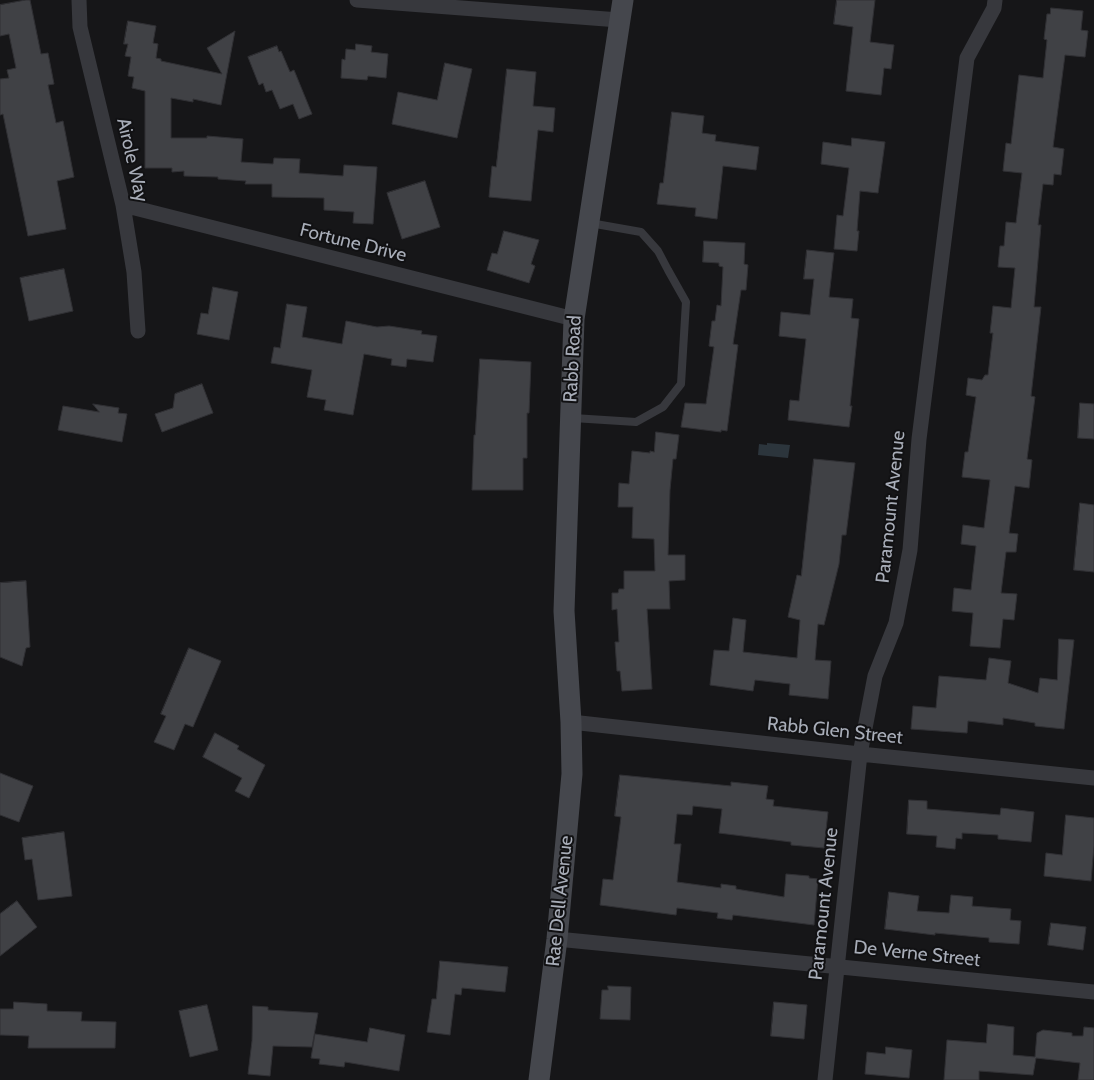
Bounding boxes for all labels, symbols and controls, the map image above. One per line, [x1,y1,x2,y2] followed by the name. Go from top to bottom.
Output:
[111,116,153,204] street label: Airole Way
[297,219,409,267] street label: Fortune Drive
[559,315,587,403] street label: Rabb Road
[872,430,910,584] street label: Paramount Avenue
[766,713,904,749] street label: Rabb Glen Street
[805,827,843,981] street label: Paramount Avenue
[542,834,578,968] street label: Rae Dell Avenue
[852,936,982,972] street label: De Verne Street

